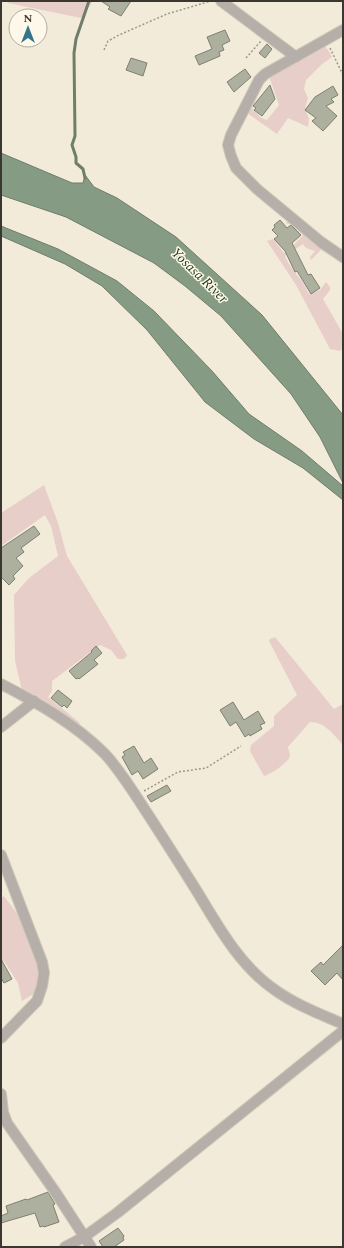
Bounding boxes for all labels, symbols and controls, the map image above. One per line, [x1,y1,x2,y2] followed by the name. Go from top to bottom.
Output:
[8,8,48,48] north arrow
[24,10,33,27] text: N
[166,243,233,308] water label: Yosasa River

